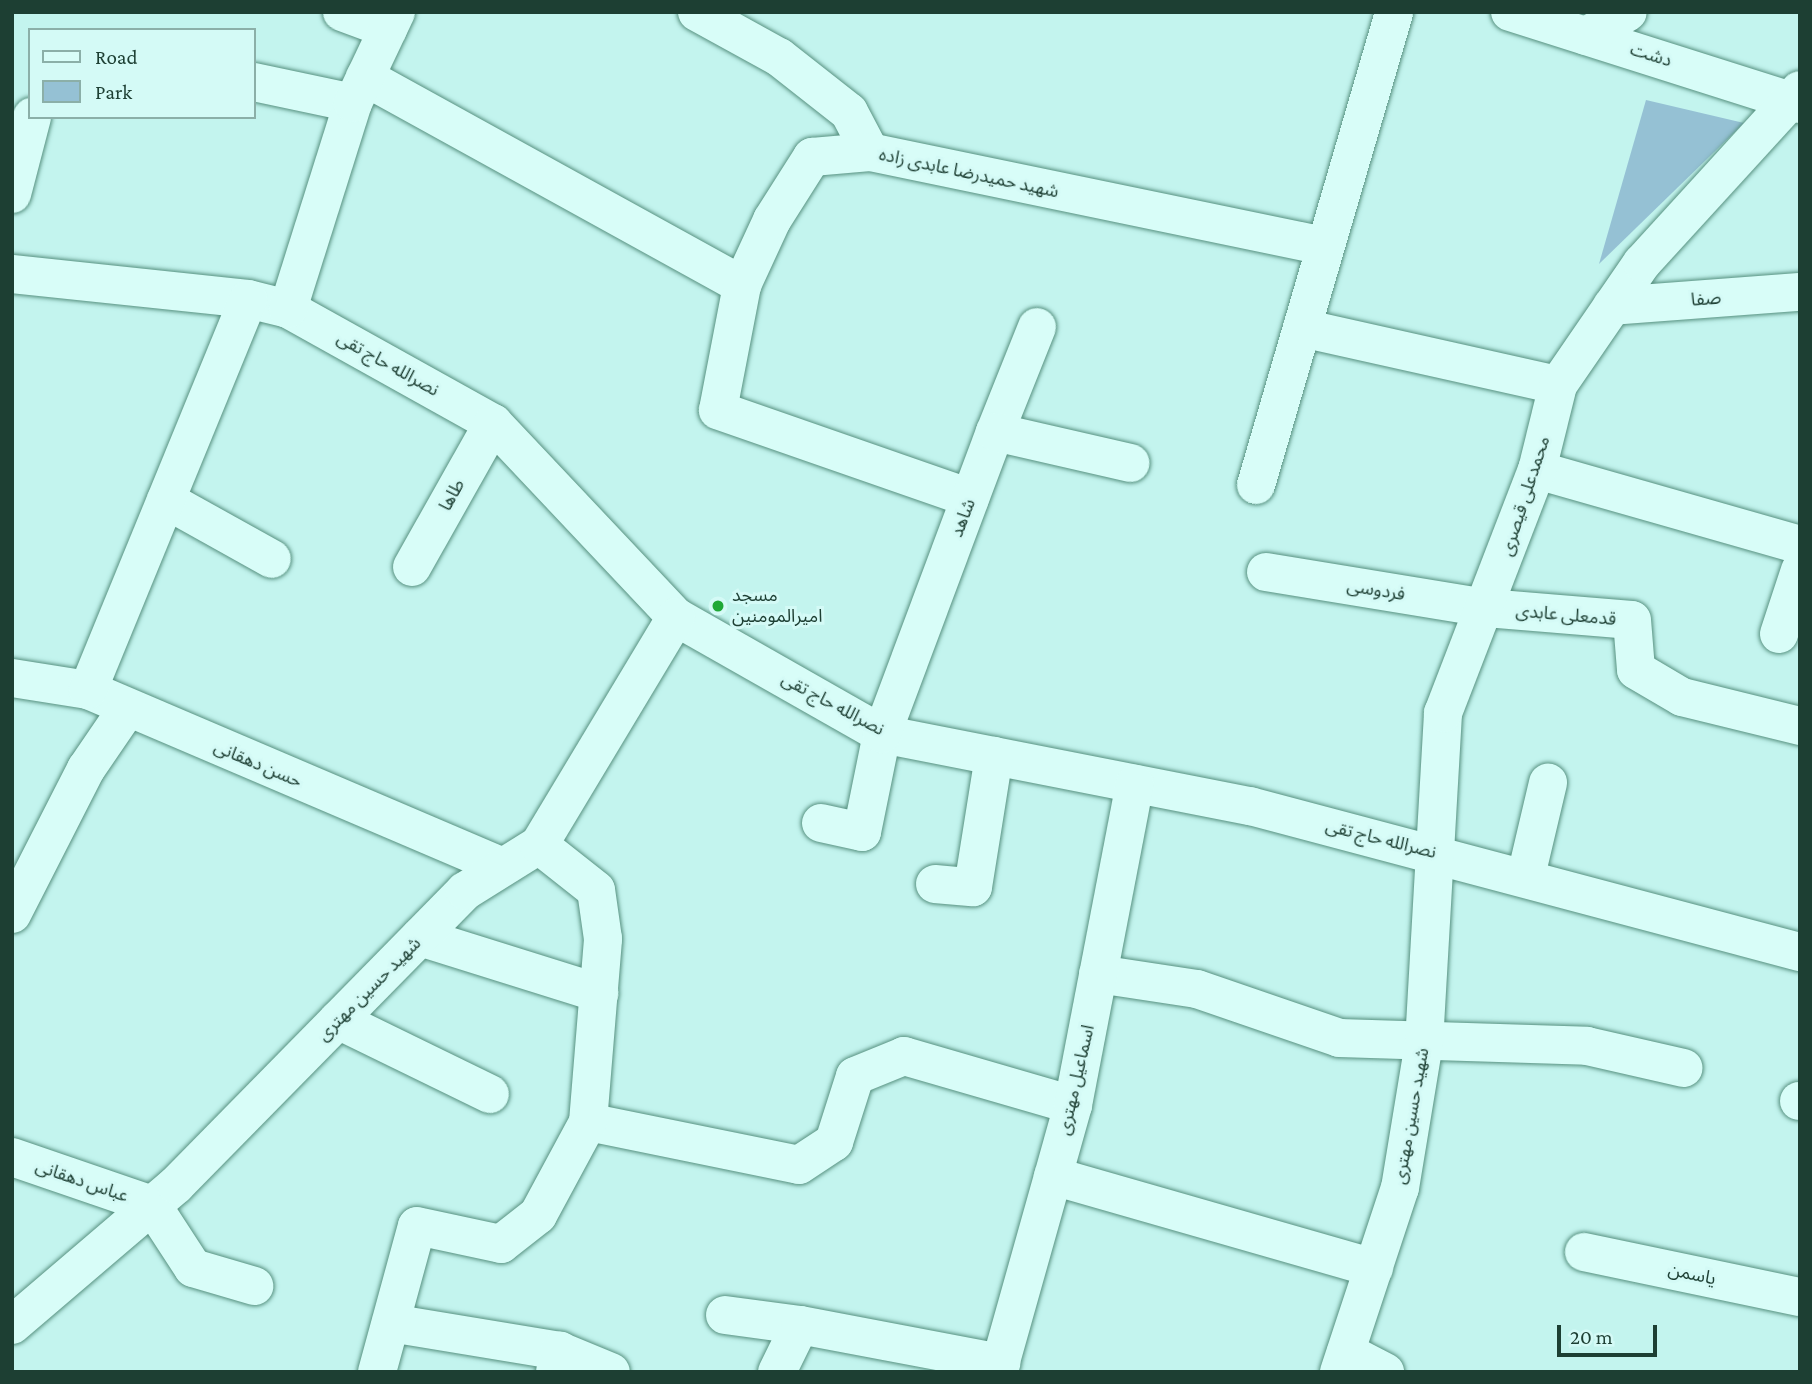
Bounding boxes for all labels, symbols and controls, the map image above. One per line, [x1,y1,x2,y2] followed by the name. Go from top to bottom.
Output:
[28,28,256,119] legend
[1628,38,1674,72] street label: دشت
[95,45,138,69] text: Road
[95,80,132,104] text: Park
[877,143,1061,203] street label: شهید حمیدرضا عابدی زاده
[1690,287,1722,311] street label: صفا
[333,327,443,401] street label: نصرالله حاج تقی
[1495,433,1555,559] street label: محمدعلی قیصری
[435,475,469,515] street label: طاها
[946,496,980,540] street label: شاهد
[1345,575,1407,605] street label: فردوسی
[732,585,822,628] place label: مسجد امیرالمومنین
[710,598,726,614] marker: مسجد امیرالمومنین
[1515,600,1617,630] street label: قدمعلی عابدی
[778,668,888,740] street label: نصرالله حاج تقی
[211,736,305,792] street label: حسن دهقانی
[1323,815,1439,863] street label: نصرالله حاج تقی
[313,933,425,1045] street label: شهید حسین مهتری
[1053,1023,1099,1137] street label: اسماعیل مهتری
[1388,1046,1434,1186] street label: شهید حسین مهتری
[33,1155,131,1207] street label: عباس دهقانی
[1666,1258,1718,1290] street label: یاسمن
[1560,1310,1660,1354] scale bar
[1570,1325,1613,1349] text: 20 m

